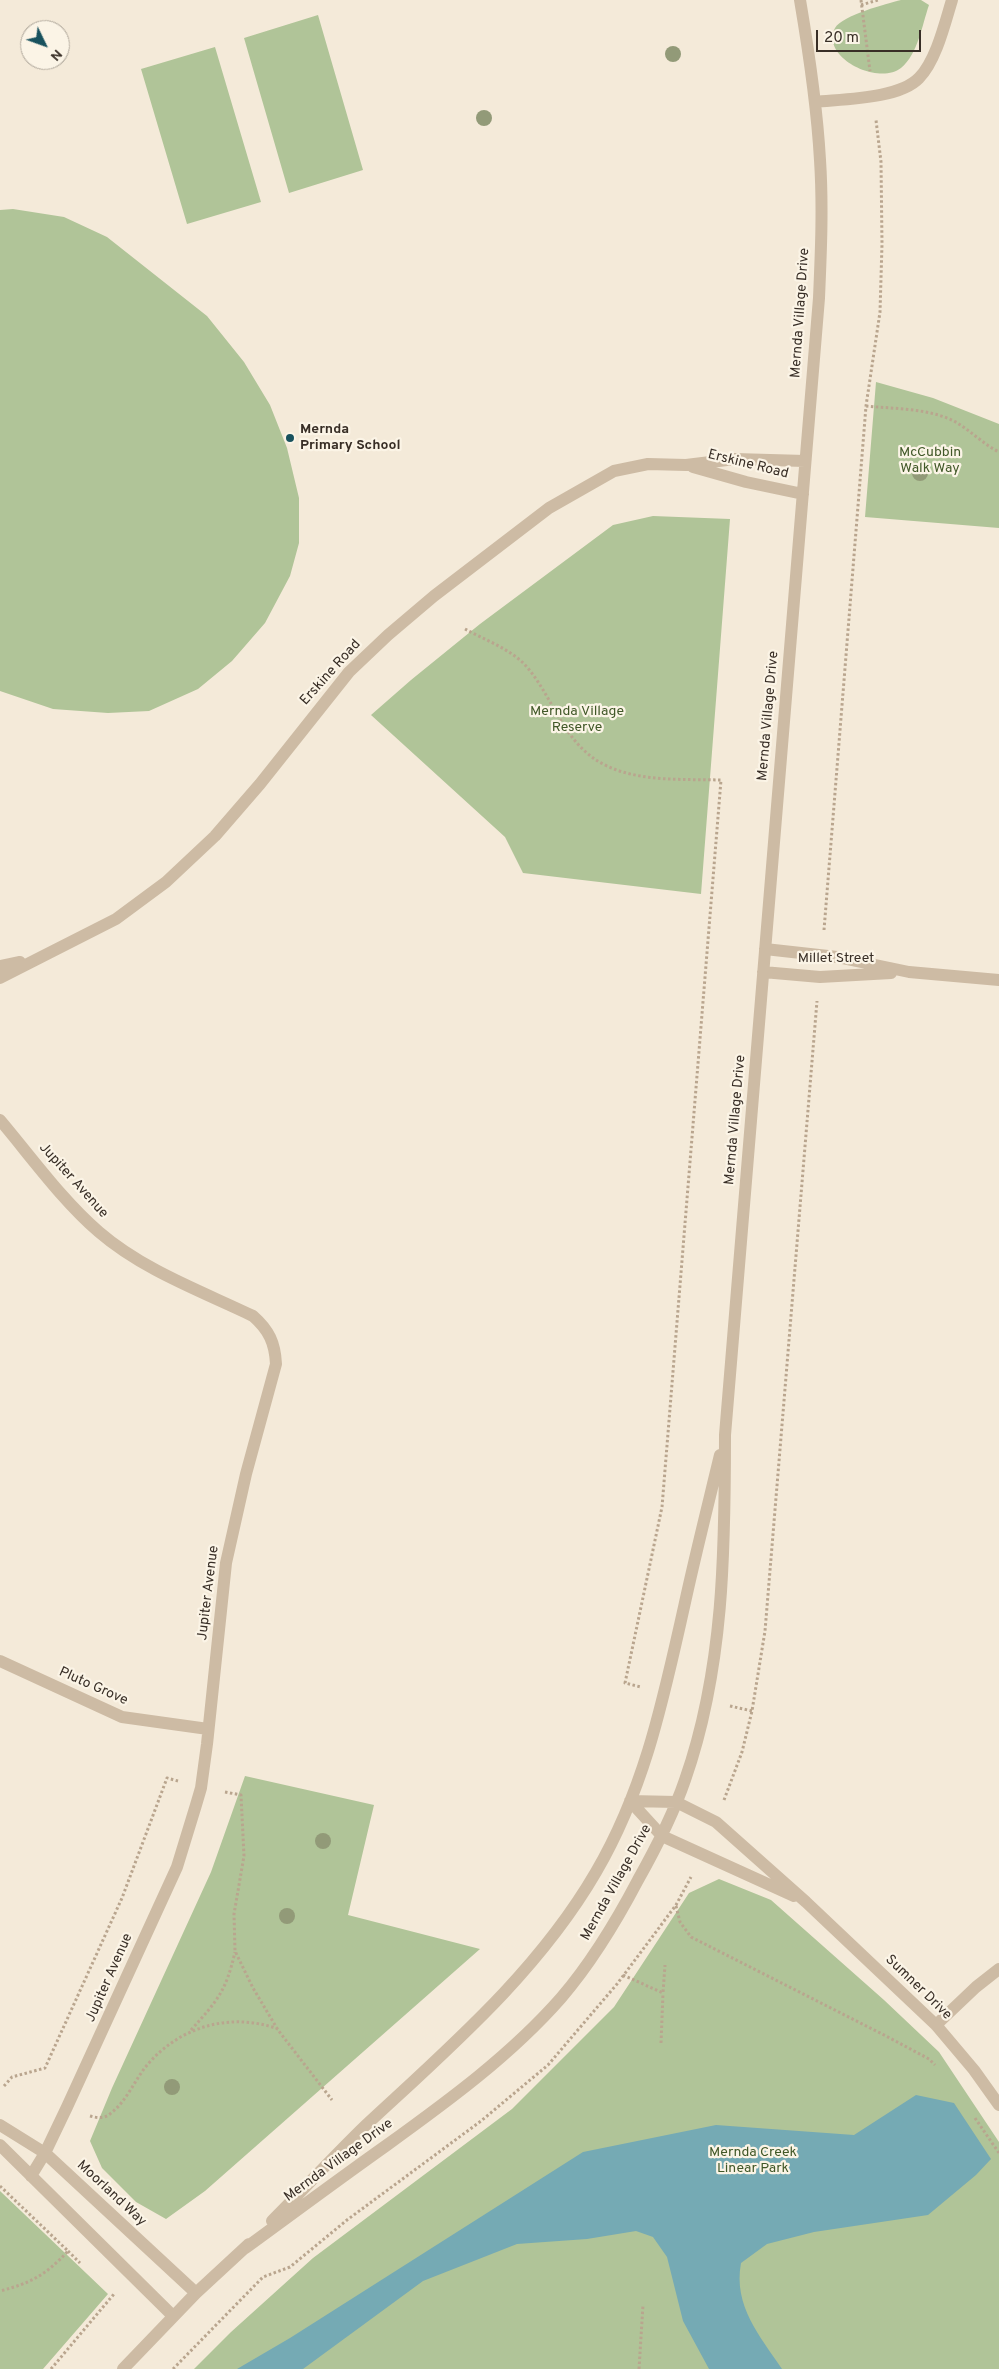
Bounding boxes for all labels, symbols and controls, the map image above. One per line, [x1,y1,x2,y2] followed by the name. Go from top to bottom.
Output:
[20,20,70,70] north arrow
[819,20,924,52] scale bar
[824,29,859,48] text: 20 m
[46,45,65,64] text: N
[788,247,814,379] street label: Mernda Village Drive
[300,422,401,454] place label: Mernda Primary School
[284,432,296,444] marker: Mernda Primary School
[899,445,961,478] park label: McCubbin Walk Way
[706,447,790,483] street label: Erskine Road
[297,637,365,709] street label: Erskine Road
[755,650,783,782] street label: Mernda Village Drive
[530,704,624,736] park label: Mernda Village Reserve
[798,951,874,967] street label: Millet Street
[722,1054,750,1186] street label: Mernda Village Drive
[35,1140,111,1222] street label: Jupiter Avenue
[195,1545,223,1641] street label: Jupiter Avenue
[56,1664,130,1710] street label: Pluto Grove
[578,1822,656,1944] street label: Mernda Village Drive
[83,1931,137,2025] street label: Jupiter Avenue
[881,1952,955,2024] street label: Sumner Drive
[281,2116,397,2206] street label: Mernda Village Drive
[709,2145,797,2178] park label: Mernda Creek Linear Park
[73,2157,149,2231] street label: Moorland Way

